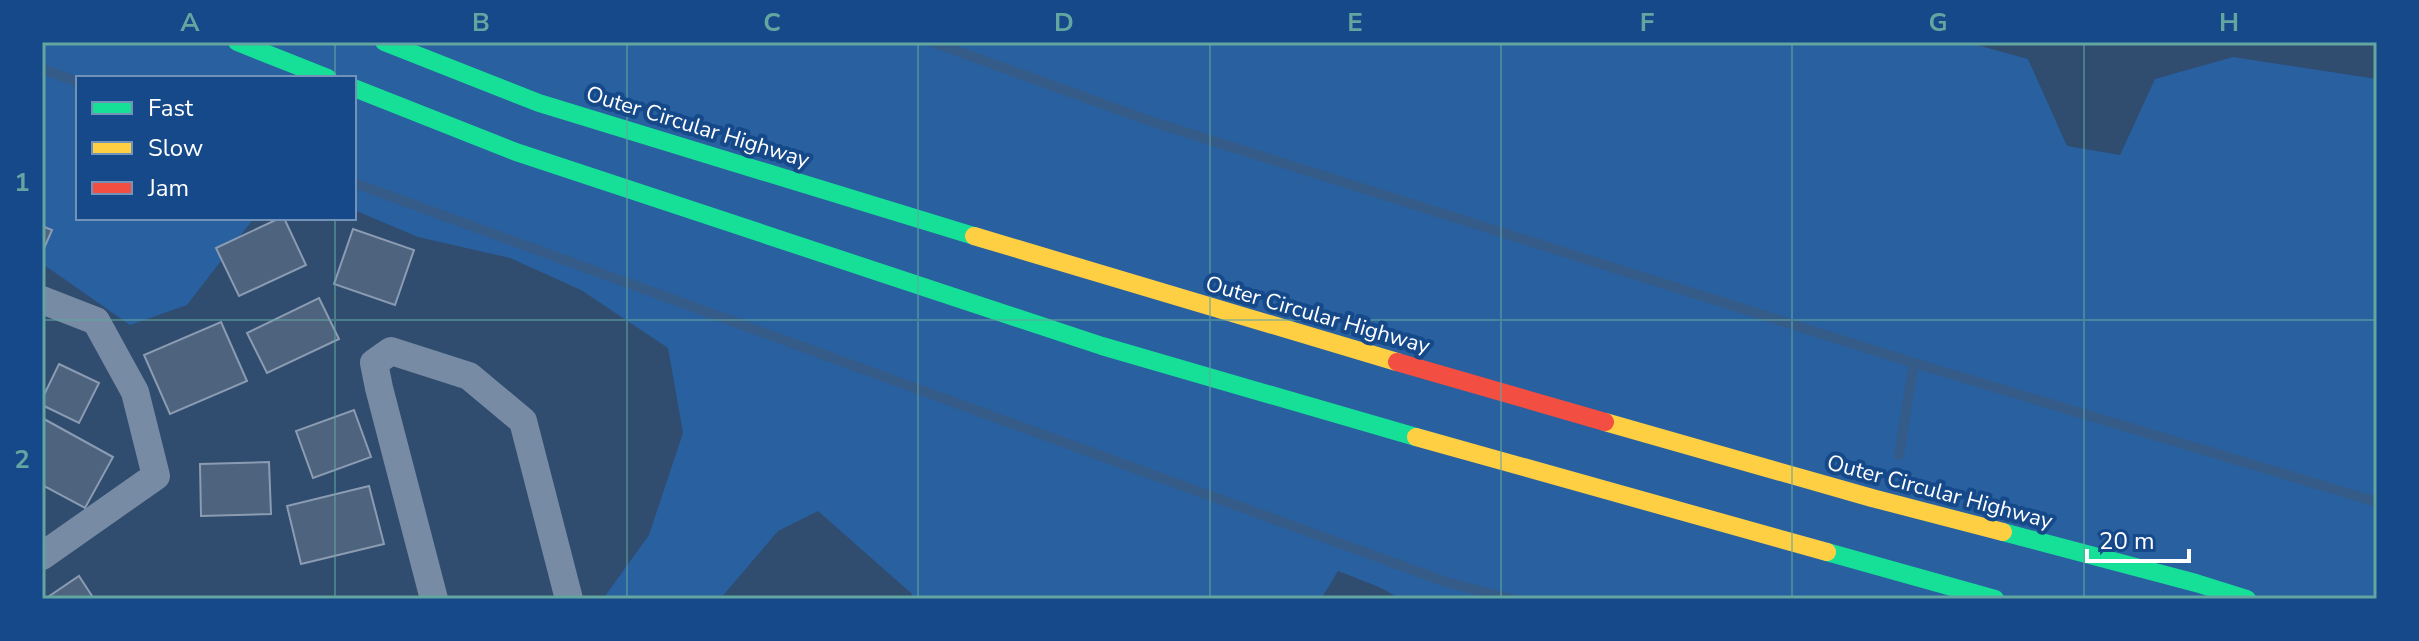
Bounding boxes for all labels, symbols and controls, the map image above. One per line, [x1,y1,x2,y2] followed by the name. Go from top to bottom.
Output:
[180,5,200,40] text: A
[472,5,490,40] text: B
[763,5,781,40] text: C
[1054,5,1074,40] text: D
[1347,5,1363,40] text: E
[1640,5,1654,40] text: F
[1928,5,1948,40] text: G
[2219,5,2239,40] text: H
[76,76,356,220] legend
[582,79,814,175] street label: Outer Circular Highway
[148,92,194,124] text: Fast
[148,132,203,164] text: Slow
[14,165,30,200] text: 1
[147,172,189,204] text: Jam
[1202,269,1434,362] street label: Outer Circular Highway
[14,442,30,477] text: 2
[1824,447,2056,537] street label: Outer Circular Highway
[2087,513,2189,563] scale bar
[2099,525,2155,557] text: 20 m

